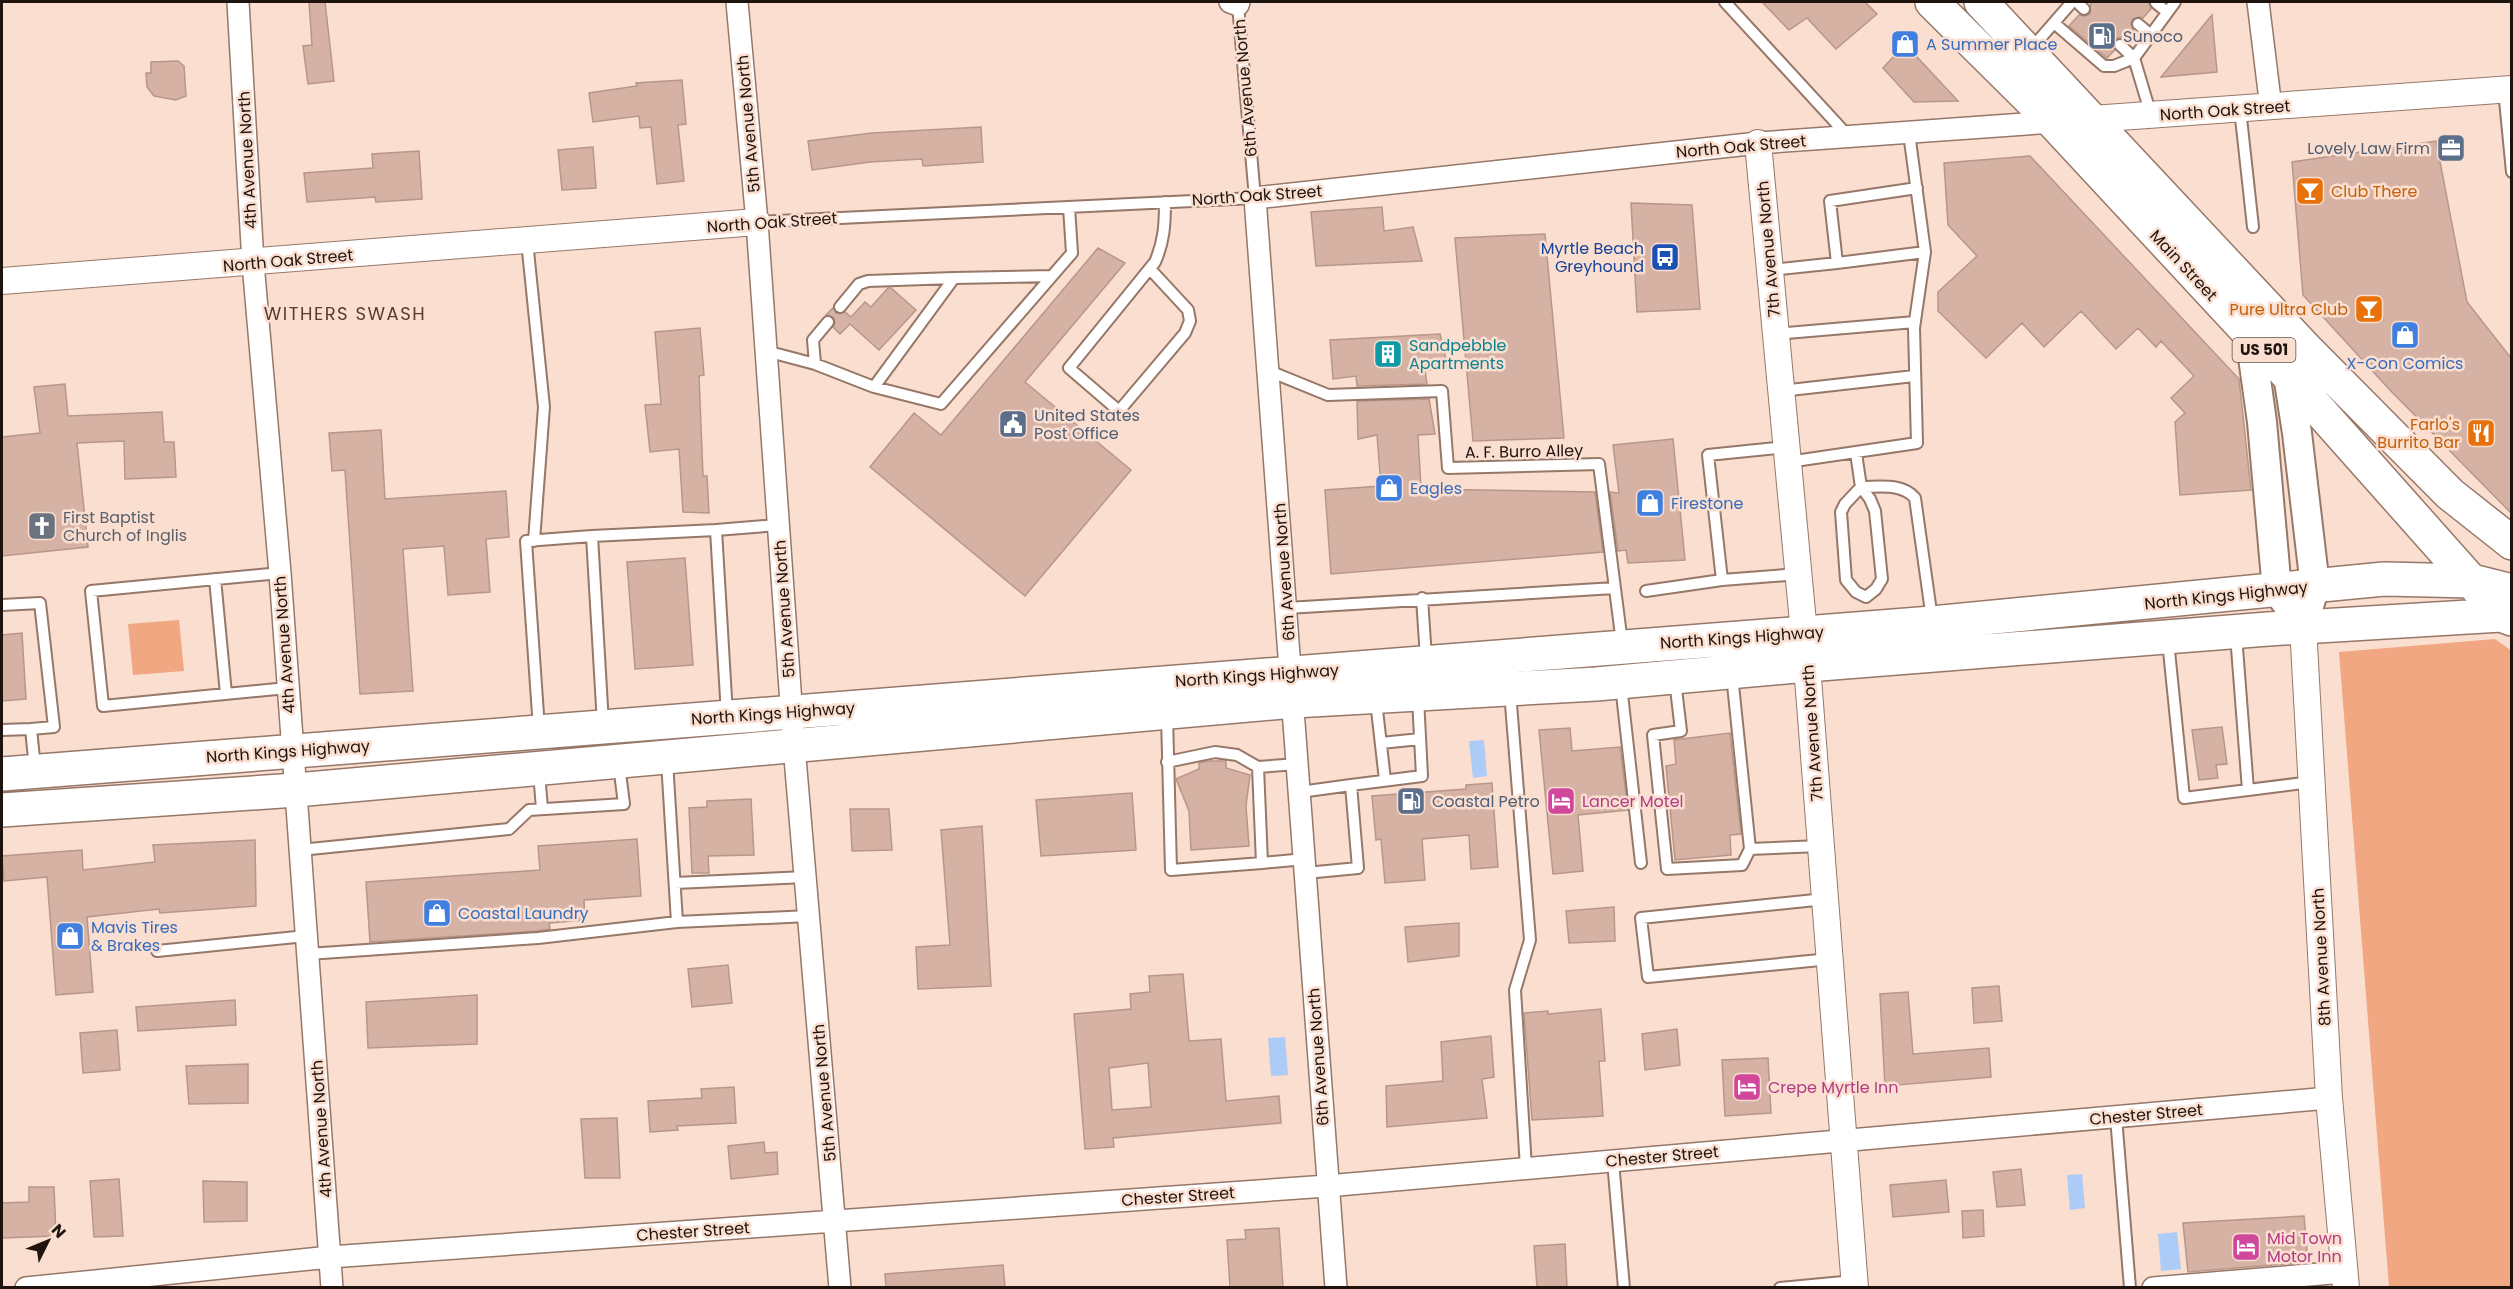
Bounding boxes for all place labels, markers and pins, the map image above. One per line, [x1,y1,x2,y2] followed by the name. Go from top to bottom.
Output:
[2086,20,2118,52] fuel station icon: Sunoco
[2123,25,2183,48] place label: Sunoco
[1889,28,1921,60] shop icon: A Summer Place
[1926,33,2058,56] place label: A Summer Place
[2435,132,2467,164] office icon: Lovely Law Firm
[2307,137,2430,160] place label: Lovely Law Firm
[2294,175,2326,207] bar icon: Club There
[2331,180,2417,203] place label: Club There
[1541,237,1644,278] place label: Myrtle Beach Greyhound
[1649,241,1681,273] bus stop icon: Myrtle Beach Greyhound
[2353,293,2385,325] bar icon: Pure Ultra Club
[2229,298,2348,321] place label: Pure Ultra Club
[2389,319,2421,351] shop icon: X-Con Comics
[1409,334,1507,375] place label: Sandpebble Apartments
[1372,338,1404,370] building icon: Sandpebble Apartments
[2347,352,2463,375] place label: X-Con Comics
[1034,404,1140,445] place label: United States Post Office
[997,408,1029,440] public building icon: United States Post Office
[2377,413,2460,454] place label: Farlo's Burrito Bar
[2465,417,2497,449] restaurant icon: Farlo's Burrito Bar
[1373,472,1405,504] shop icon: Eagles
[1410,477,1462,500] place label: Eagles
[1634,487,1666,519] shop icon: Firestone
[1671,492,1744,515] place label: Firestone
[63,506,187,547] place label: First Baptist Church of Inglis
[26,510,58,542] church icon: First Baptist Church of Inglis
[1395,785,1427,817] fuel station icon: Coastal Petro
[1545,785,1577,817] hotel icon: Lancer Motel
[1432,790,1540,813] place label: Coastal Petro
[1582,790,1684,813] place label: Lancer Motel
[421,897,453,929] shop icon: Coastal Laundry
[458,902,589,925] place label: Coastal Laundry
[91,916,178,957] place label: Mavis Tires & Brakes
[54,920,86,952] shop icon: Mavis Tires & Brakes
[1731,1071,1763,1103] hotel icon: Crepe Myrtle Inn
[1768,1076,1898,1099] place label: Crepe Myrtle Inn
[2267,1227,2342,1268] place label: Mid Town Motor Inn
[2230,1231,2262,1263] hotel icon: Mid Town Motor Inn

